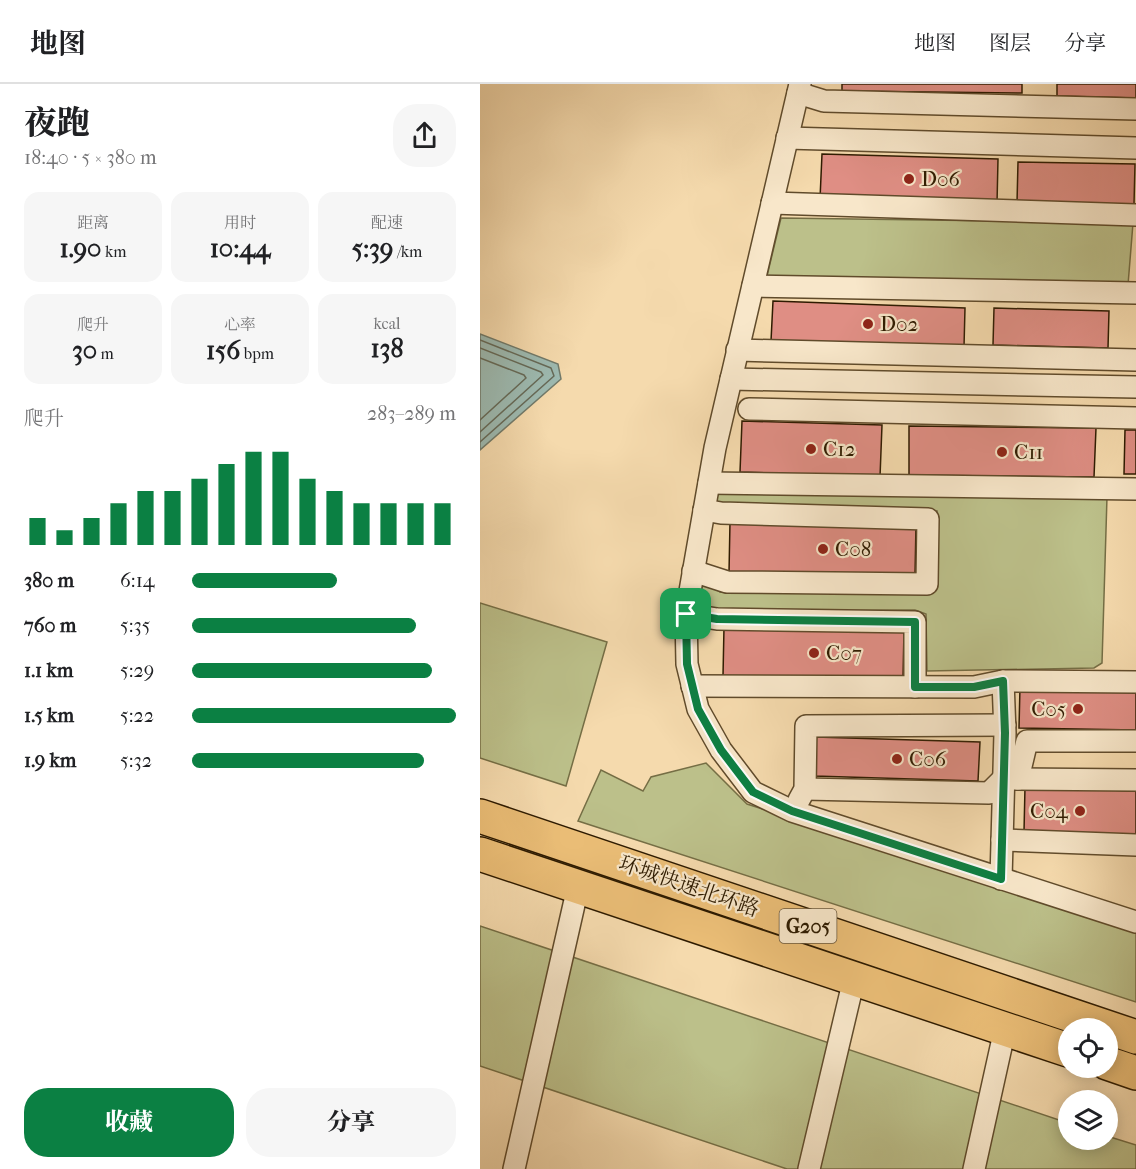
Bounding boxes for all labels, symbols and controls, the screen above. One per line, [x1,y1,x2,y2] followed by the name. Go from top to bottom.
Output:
[30,27,86,60] text: 地图
[914,31,956,55] text: 地图
[989,31,1031,55] text: 图层
[1064,31,1106,55] text: 分享
[24,104,90,143] text: 夜跑
[393,104,456,167] button: share
[24,146,157,169] text: 18:40 · 5 × 380 m
[921,167,961,191] place label: D06
[902,172,916,186] marker: D06
[77,213,109,232] text: 距离
[224,213,256,232] text: 用时
[371,213,403,232] text: 配速
[60,233,101,264] text: 1.90
[210,233,270,264] text: 10:44
[352,233,393,264] text: 5:39
[101,242,126,261] text: km
[393,242,422,261] text: /km
[880,312,919,336] place label: D02
[374,314,400,333] text: kcal
[77,315,109,334] text: 爬升
[224,315,256,334] text: 心率
[861,317,875,331] marker: D02
[370,333,404,364] text: 138
[72,335,97,366] text: 30
[206,335,240,366] text: 156
[97,344,114,363] text: m
[240,344,274,363] text: bpm
[367,402,456,425] text: 283–289 m
[24,407,64,430] text: 爬升
[823,437,856,461] place label: C12
[1014,440,1043,464] place label: C11
[804,442,818,456] marker: C12
[995,445,1009,459] marker: C11
[835,537,871,561] place label: C08
[816,542,830,556] marker: C08
[24,569,74,592] text: 380 m
[120,569,155,592] text: 6:14
[660,588,711,639] pin
[669,597,702,630] icon: arrive
[24,614,76,637] text: 760 m
[120,614,150,637] text: 5:35
[826,641,862,665] place label: C07
[807,646,821,660] marker: C07
[24,659,73,682] text: 1.1 km
[120,659,154,682] text: 5:29
[1031,697,1066,721] place label: C05
[1071,702,1085,716] marker: C05
[24,704,74,727] text: 1.5 km
[120,704,154,727] text: 5:22
[909,747,947,771] place label: C06
[24,749,76,772] text: 1.9 km
[120,749,152,772] text: 5:32
[890,752,904,766] marker: C06
[1030,799,1069,823] place label: C04
[1073,804,1087,818] marker: C04
[616,851,762,921] street label: 环城快速北环路
[780,909,836,943] road number: G205
[1058,1018,1118,1150] map controls
[1058,1018,1118,1078] button: locate
[24,1088,234,1157] button: 收藏
[246,1088,456,1157] button: 分享
[1058,1090,1118,1150] button: layers

